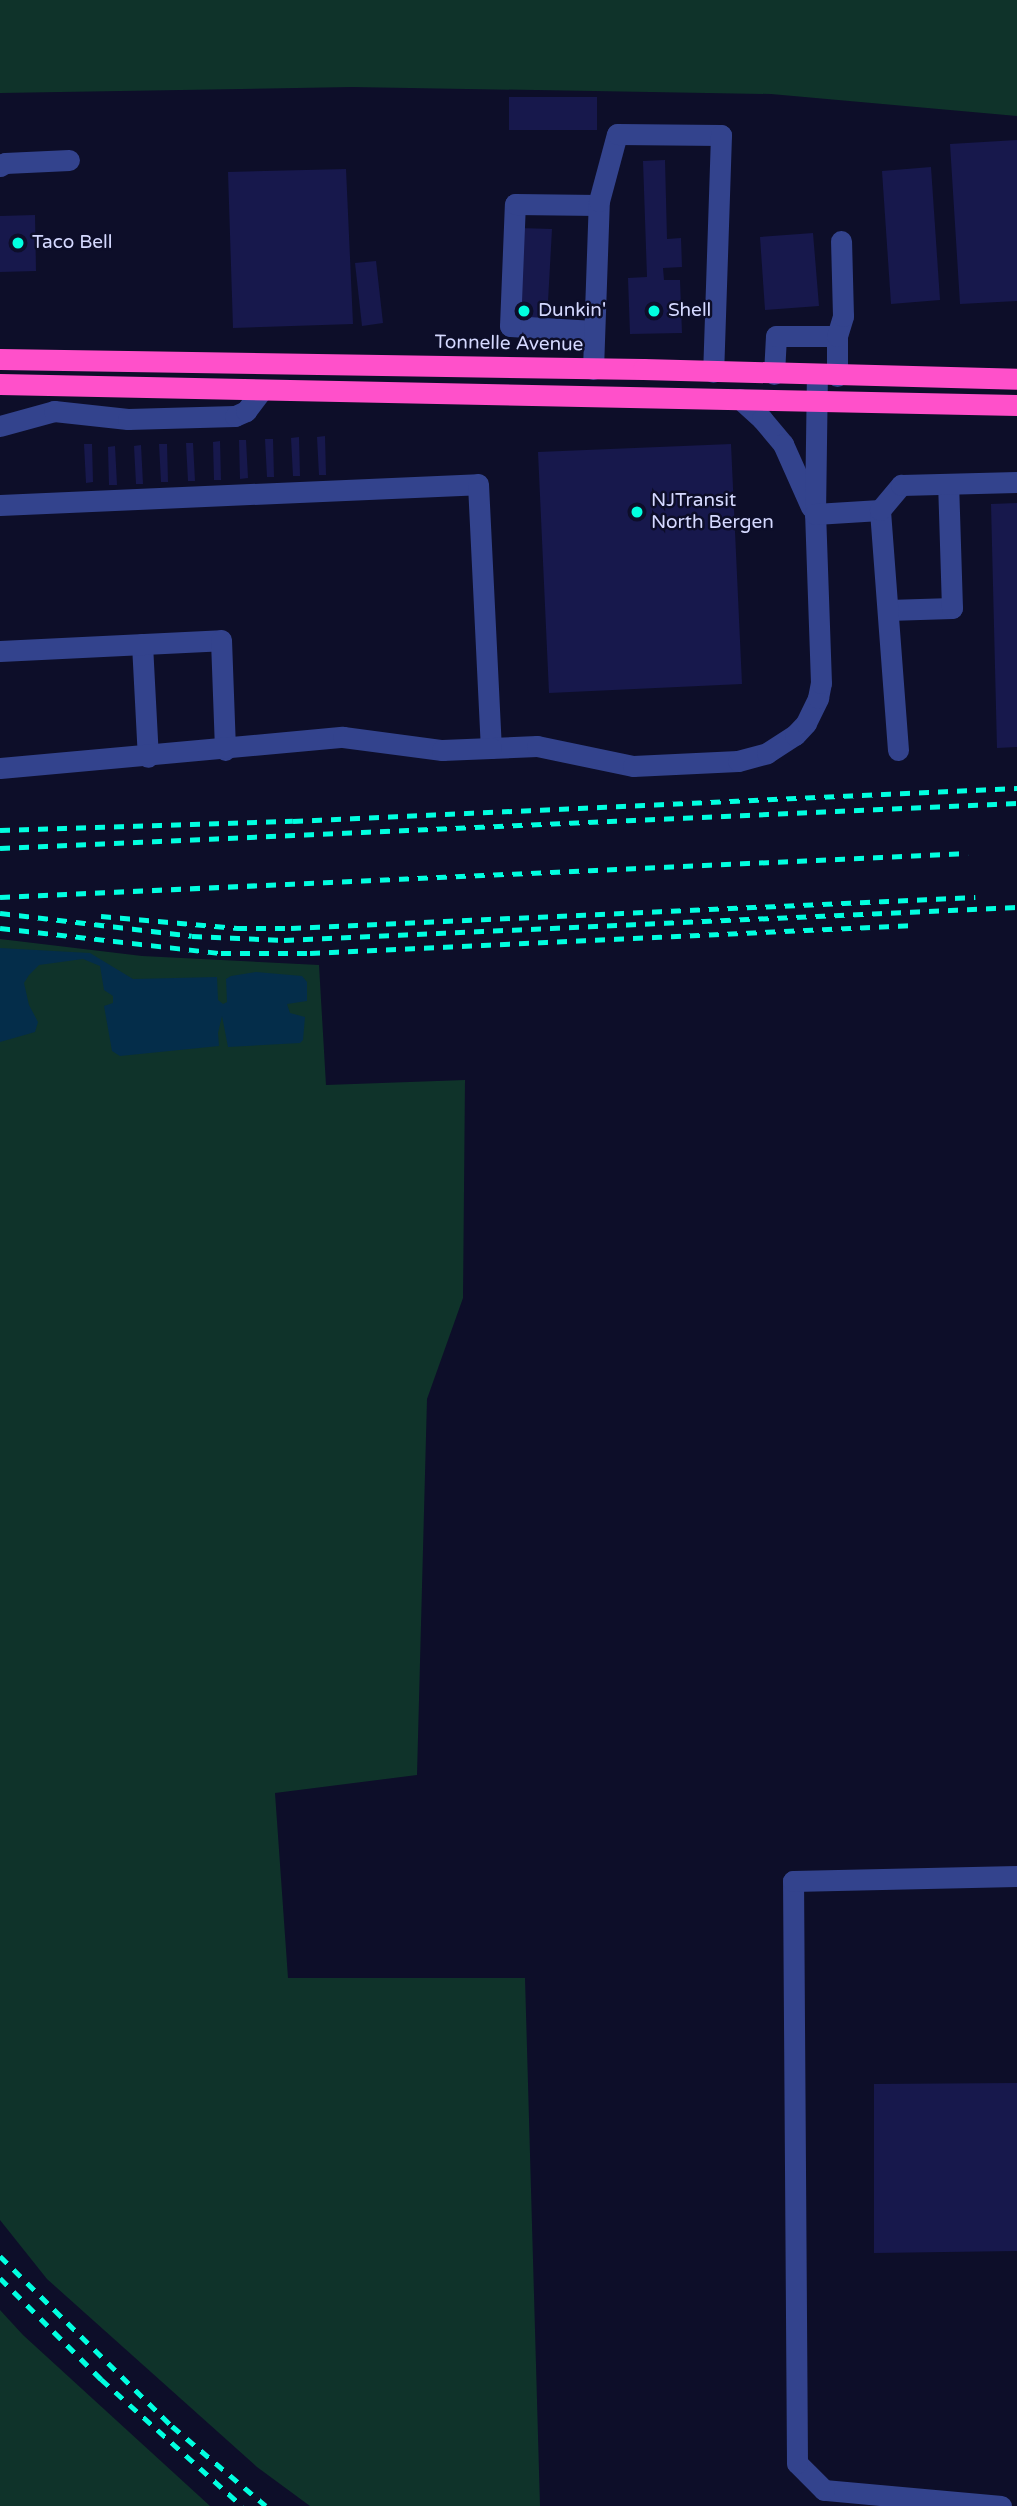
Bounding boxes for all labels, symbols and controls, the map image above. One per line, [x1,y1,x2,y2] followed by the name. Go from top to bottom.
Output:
[32,232,113,254] place label: Taco Bell
[10,235,26,251] marker: Taco Bell
[538,300,606,322] place label: Dunkin'
[668,300,711,322] place label: Shell
[516,303,532,319] marker: Dunkin'
[646,303,662,319] marker: Shell
[434,331,584,357] street label: Tonnelle Avenue
[651,490,774,534] place label: NJTransit North Bergen
[629,504,645,520] marker: NJTransit North Bergen

